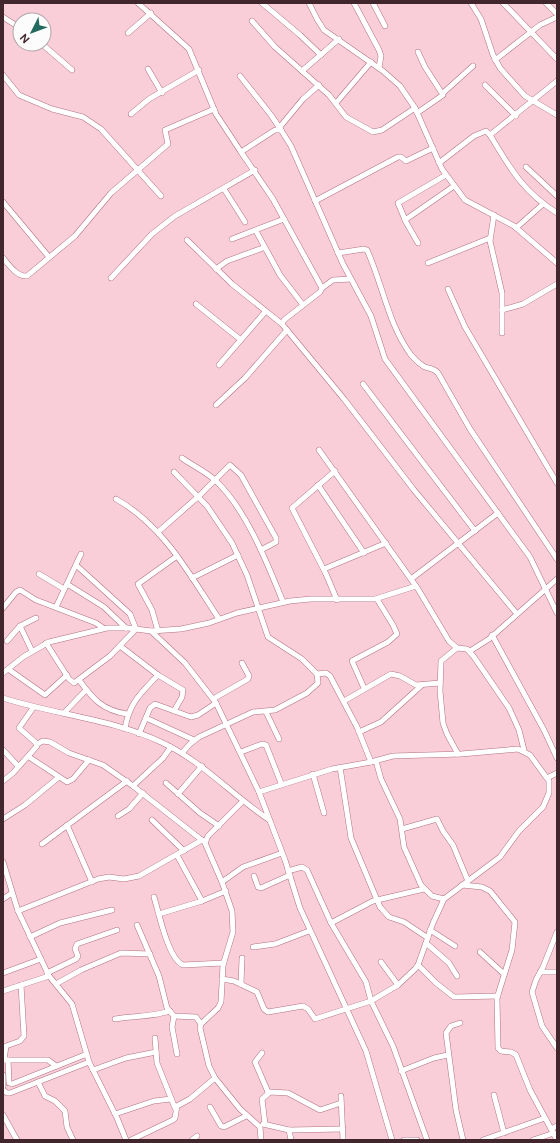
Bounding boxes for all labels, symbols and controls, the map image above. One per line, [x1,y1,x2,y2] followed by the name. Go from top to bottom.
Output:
[12,12,52,52] north arrow
[17,31,32,46] text: N

